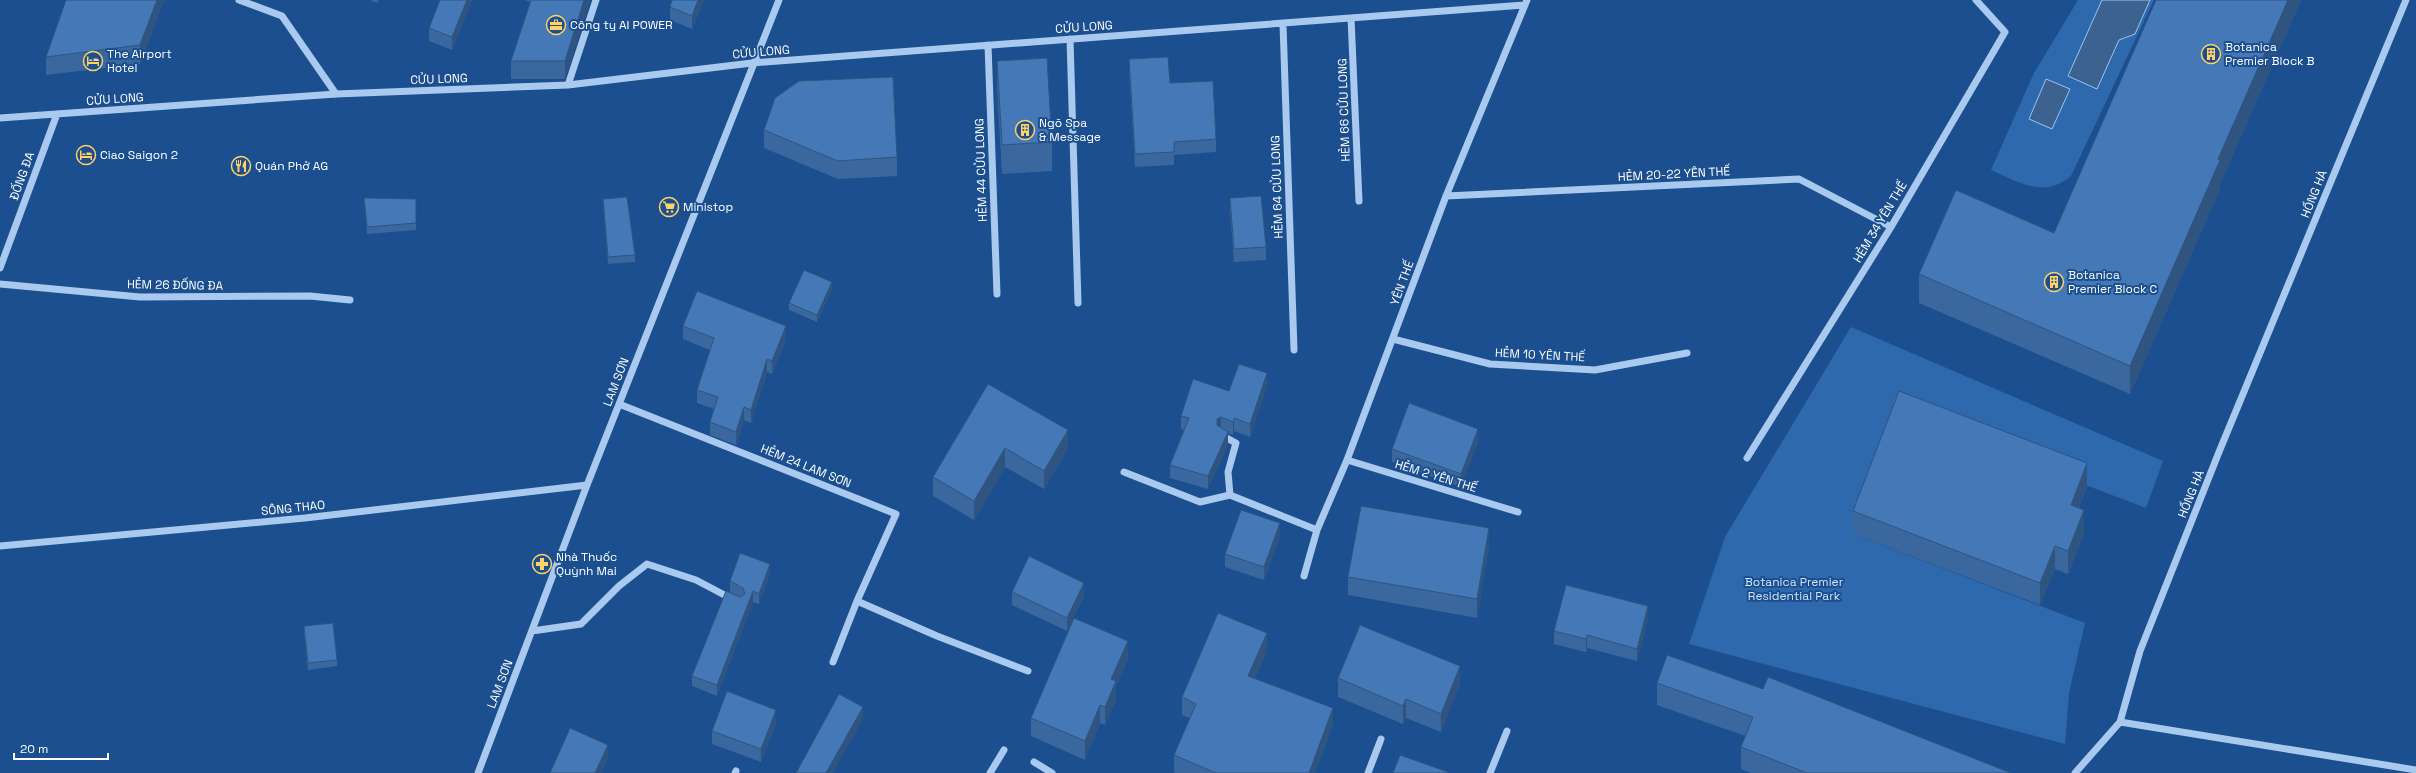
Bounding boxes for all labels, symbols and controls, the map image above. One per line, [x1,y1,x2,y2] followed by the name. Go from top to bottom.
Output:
[545,14,567,36] office icon: Công ty AI POWER
[570,17,673,33] place label: Công ty AI POWER
[1055,17,1113,37] street label: CỬU LONG
[2225,39,2315,69] place label: Botanica Premier Block B
[732,42,790,62] street label: CỬU LONG
[2200,43,2222,65] building icon: Botanica Premier Block B
[107,46,172,76] place label: The Airport Hotel
[82,50,104,72] hotel icon: The Airport Hotel
[1334,58,1354,162] street label: HẺM 66 CỬU LONG
[410,70,468,88] street label: CỬU LONG
[86,89,144,109] street label: CỬU LONG
[1039,115,1101,145] place label: Ngõ Spa & Message
[971,118,991,222] street label: HẺM 44 CỬU LONG
[1014,119,1036,141] building icon: Ngõ Spa & Message
[1267,135,1287,239] street label: HẺM 64 CỬU LONG
[75,144,97,166] hotel icon: Ciao Saigon 2
[100,147,178,163] place label: Ciao Saigon 2
[6,149,38,202] street label: ĐỐNG ĐA
[230,155,252,177] restaurant icon: Quán Phở AG
[255,158,328,174] place label: Quán Phở AG
[1617,163,1731,185] street label: HẺM 20-22 YÊN THẾ
[2297,167,2331,220] street label: HỒNG HÀ
[1849,178,1911,266] street label: HẺM 34 YÊN THẾ
[658,196,680,218] supermarket icon: Ministop
[683,199,734,215] place label: Ministop
[1387,258,1418,308] street label: YÊN THẾ
[2068,267,2158,297] place label: Botanica Premier Block C
[2043,271,2065,293] building icon: Botanica Premier Block C
[127,276,224,294] street label: HẺM 26 ĐỐNG ĐA
[1495,345,1586,365] street label: HẺM 10 YÊN THẾ
[599,355,633,409] street label: LAM SƠN
[758,440,854,492] street label: HẺM 24 LAM SƠN
[1393,456,1479,496] street label: HẺM 2 YÊN THẾ
[2174,467,2208,520] street label: HỒNG HÀ
[260,497,326,519] street label: SÔNG THAO
[556,549,617,579] place label: Nhà Thuốc Quỳnh Mai
[531,553,553,575] pharmacy icon: Nhà Thuốc Quỳnh Mai
[1745,574,1844,604] park label: Botanica Premier Residential Park
[483,657,517,711] street label: LAM SƠN
[14,735,108,761] scale bar
[20,741,48,757] text: 20 m

